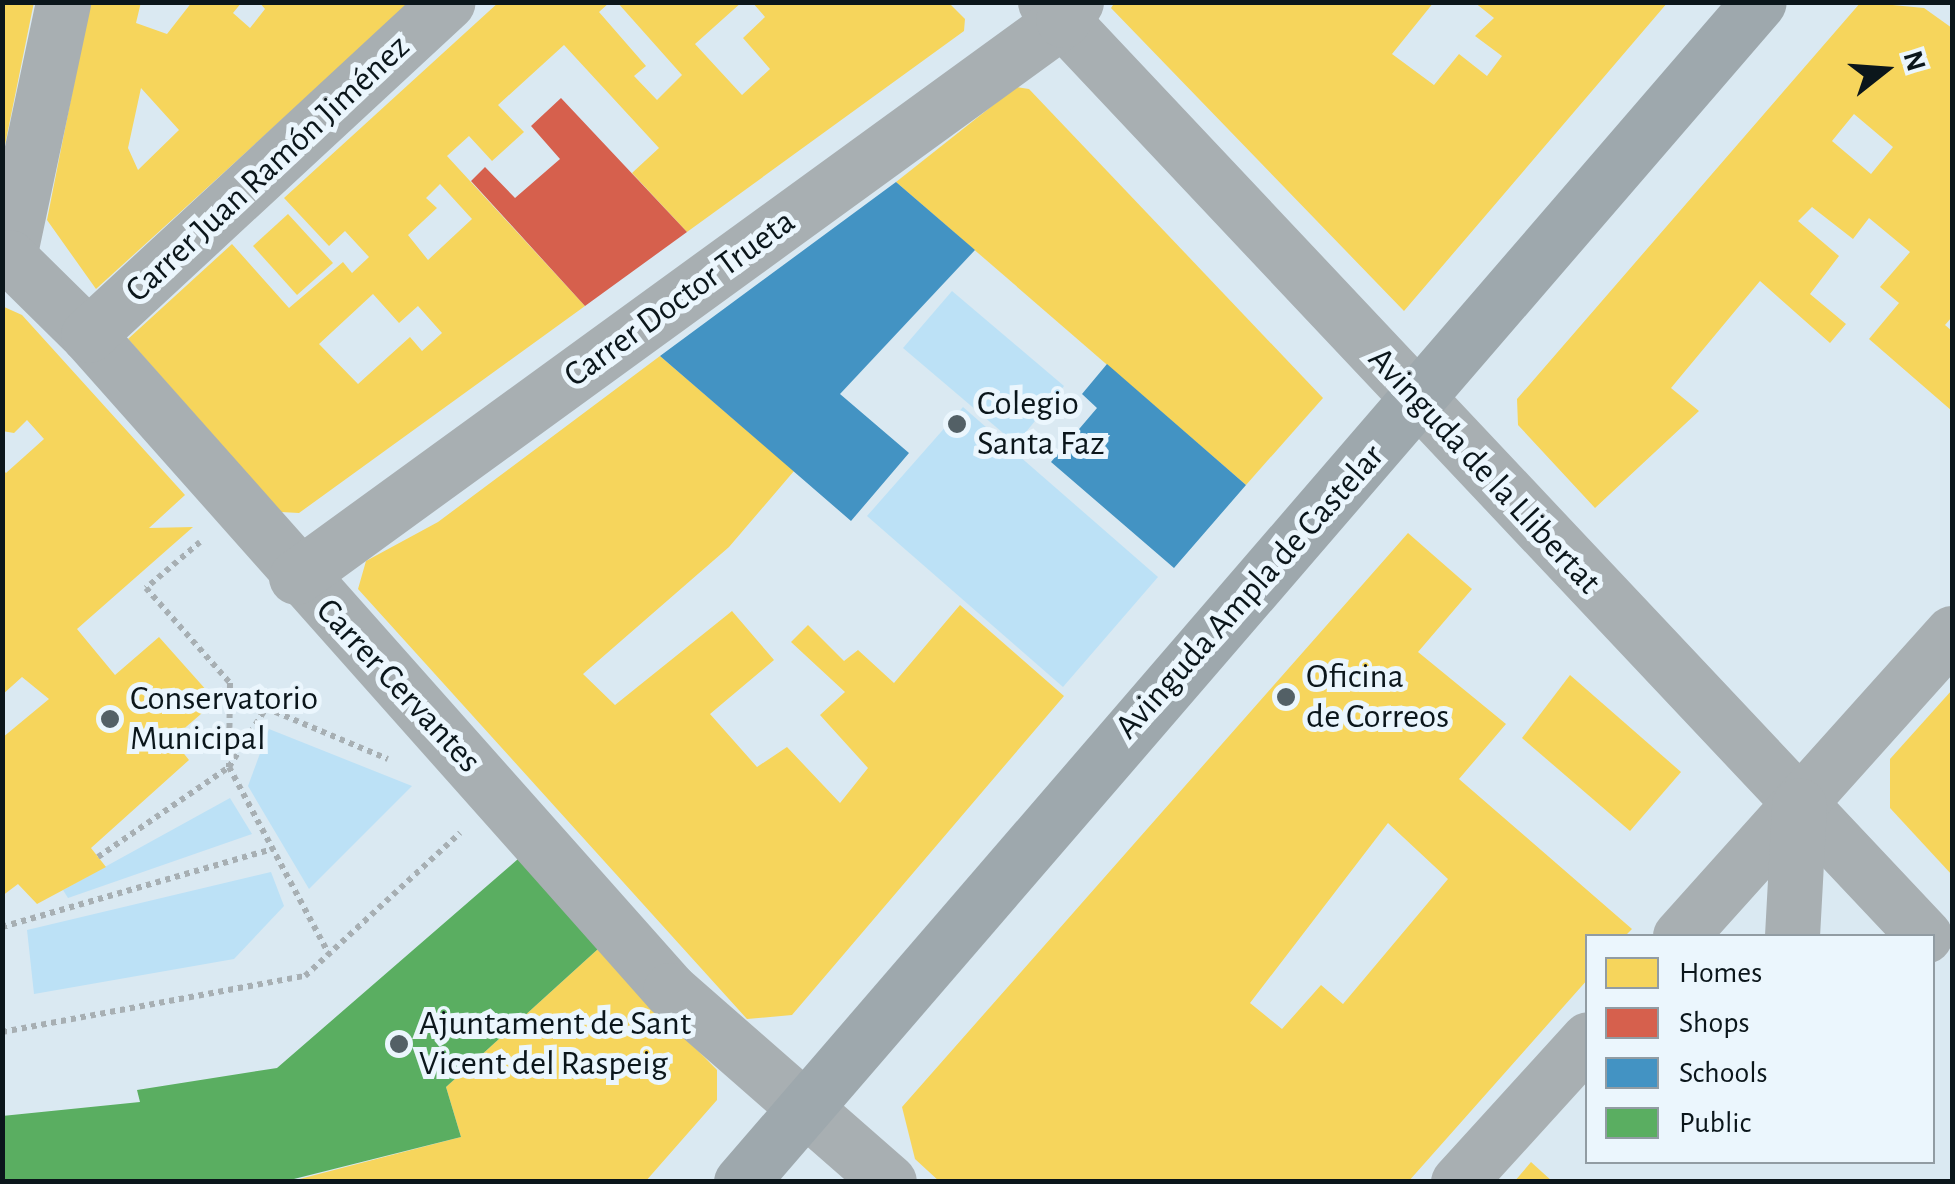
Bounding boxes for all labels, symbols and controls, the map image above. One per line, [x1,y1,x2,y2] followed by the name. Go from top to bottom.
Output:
[1835,20,1935,120] north arrow
[117,26,419,312] street label: Carrer Juan Ramón Jiménez
[1897,48,1930,75] text: N
[556,201,804,397] street label: Carrer Doctor Trueta
[1359,339,1609,603] street label: Avinguda de la Llibertat
[977,383,1105,465] place label: Colegio Santa Faz
[946,413,968,435] marker: Colegio Santa Faz
[1107,436,1393,748] street label: Avinguda Ampla de Castelar
[307,590,489,782] street label: Carrer Cervantes
[1306,656,1449,738] place label: Oficina de Correos
[130,678,318,760] place label: Conservatorio Municipal
[1275,686,1297,708] marker: Oficina de Correos
[99,708,121,730] marker: Conservatorio Municipal
[1585,934,1935,1164] legend
[1679,958,1762,988] text: Homes
[419,1003,691,1085] place label: Ajuntament de Sant Vicent del Raspeig
[1679,1008,1750,1038] text: Shops
[388,1033,410,1055] marker: Ajuntament de Sant Vicent del Raspeig
[1679,1058,1768,1088] text: Schools
[1679,1108,1751,1138] text: Public

